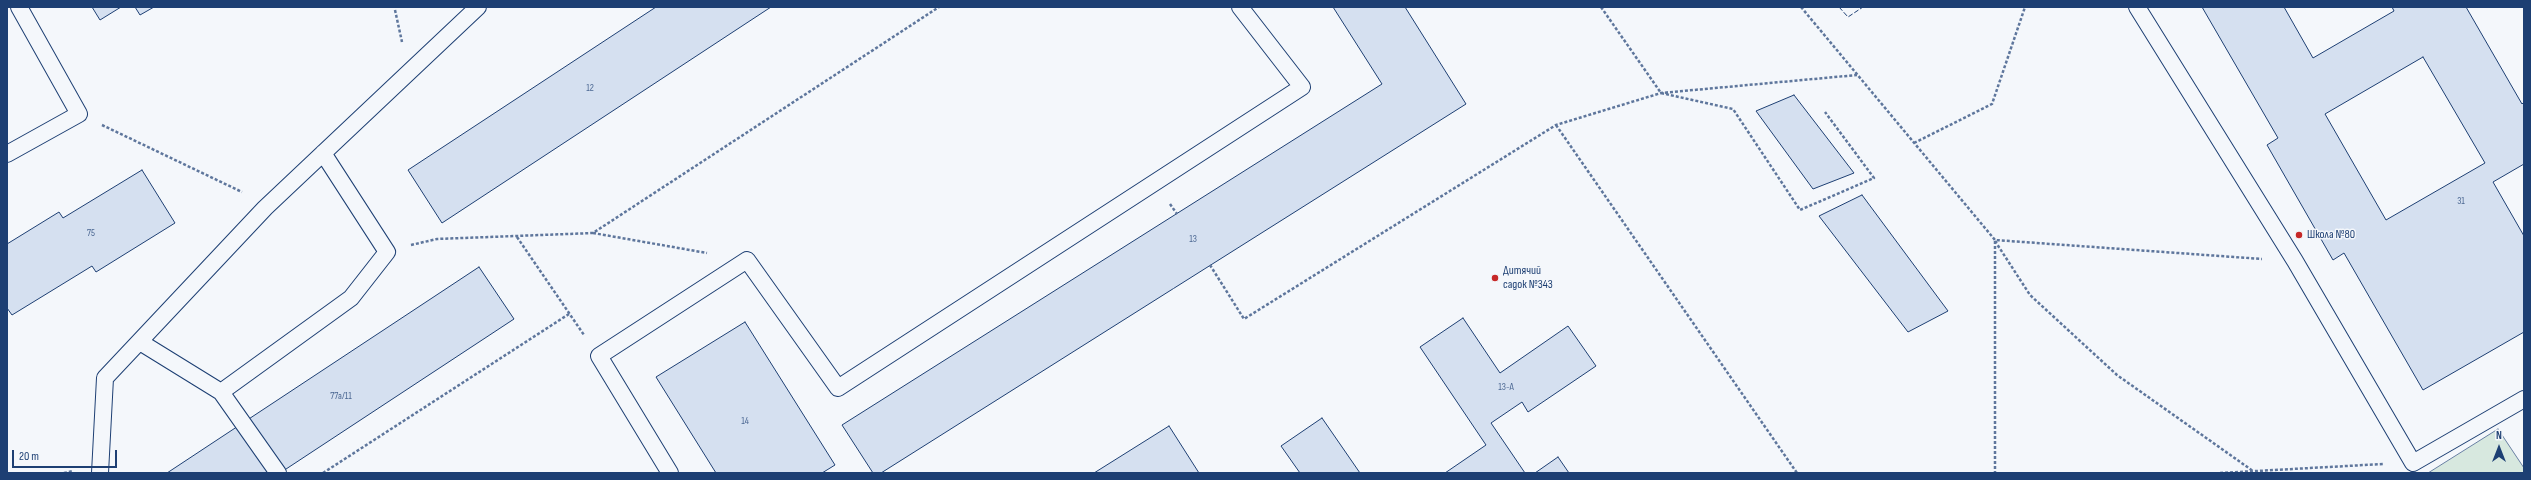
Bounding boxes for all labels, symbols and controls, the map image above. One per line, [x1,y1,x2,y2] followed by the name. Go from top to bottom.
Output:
[586,82,594,94] house number: 12
[2457,195,2465,207] house number: 31
[87,227,95,239] house number: 75
[2307,228,2355,242] place label: Школа №80
[2294,230,2304,240] marker: Школа №80
[1189,233,1197,245] house number: 13
[1503,264,1553,292] place label: Дитячий садок №343
[1490,273,1500,283] marker: Дитячий садок №343
[1498,381,1514,393] house number: 13-А
[330,390,352,402] house number: 77а/11
[741,415,749,427] house number: 14
[2479,428,2519,468] north arrow
[2496,429,2502,442] text: N
[14,442,119,468] scale bar
[19,449,39,464] text: 20 m

